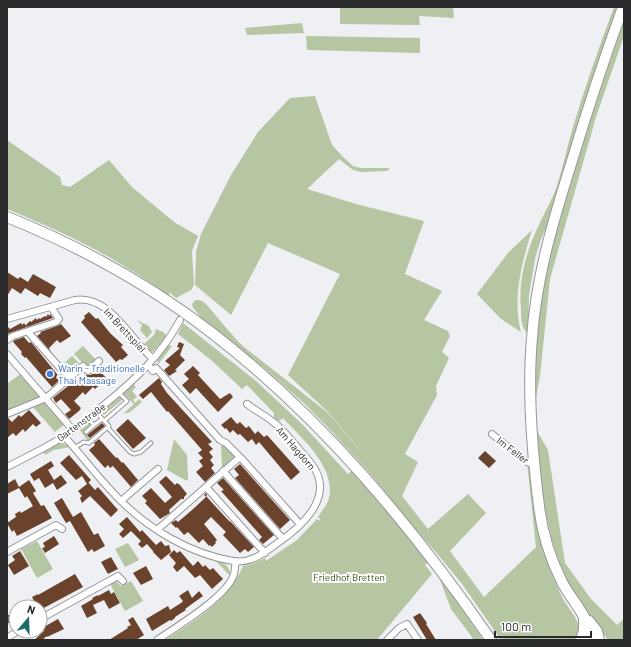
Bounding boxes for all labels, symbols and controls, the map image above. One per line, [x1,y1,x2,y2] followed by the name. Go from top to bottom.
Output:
[102,306,148,354] street label: Im Brettspiel
[58,362,145,386] place label: Warin - Traditionelle Thai Massage
[45,369,55,379] marker: Warin - Traditionelle Thai Massage
[54,400,108,444] street label: Gartenstraße
[274,424,318,472] street label: Am Hagdorn
[495,434,532,466] street label: Im Feller
[313,571,385,583] park label: Friedhof Bretten
[8,599,48,639] north arrow
[26,602,37,616] text: N
[495,613,591,639] scale bar
[501,619,531,633] text: 100 m

